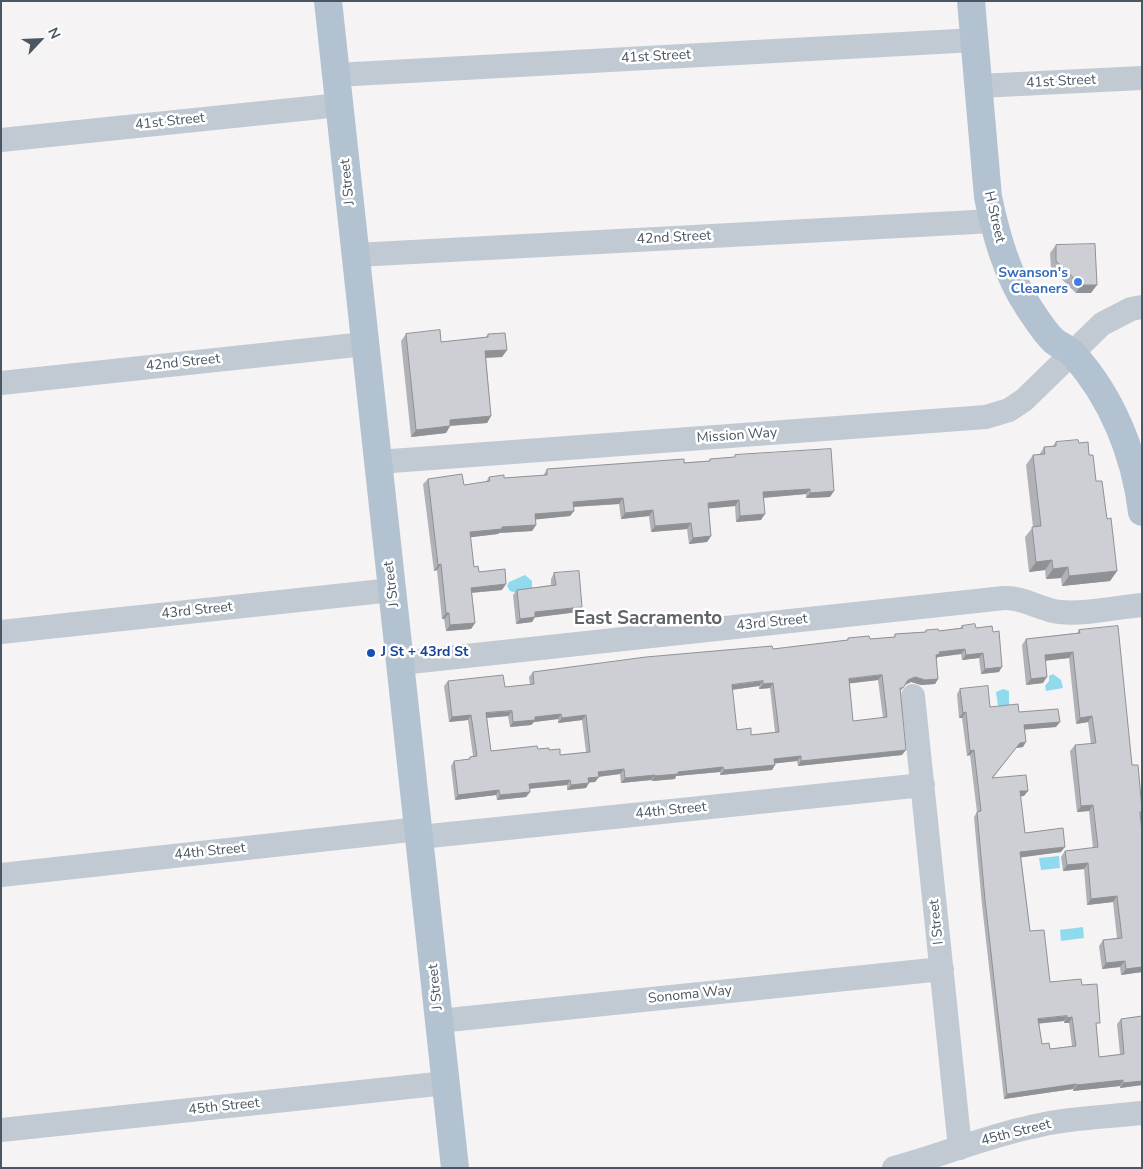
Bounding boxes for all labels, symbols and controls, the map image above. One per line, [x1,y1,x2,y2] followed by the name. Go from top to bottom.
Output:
[15,15,65,65] north arrow
[43,25,65,42] text: N
[621,47,691,67] street label: 41st Street
[1026,72,1096,92] street label: 41st Street
[134,110,206,134] street label: 41st Street
[337,158,359,206] street label: J Street
[980,190,1008,244] street label: H Street
[636,228,712,248] street label: 42nd Street
[998,266,1068,298] place label: Swanson's Cleaners
[1072,276,1084,288] marker: Swanson's Cleaners
[145,351,221,375] street label: 42nd Street
[696,425,778,447] street label: Mission Way
[381,560,403,608] street label: J Street
[160,599,234,623] street label: 43rd Street
[574,608,722,630] district label: East Sacramento
[735,611,809,635] street label: 43rd Street
[381,645,468,661] place label: J St + 43rd St
[365,647,377,659] marker: J St + 43rd St
[635,799,707,823] street label: 44th Street
[174,840,246,864] street label: 44th Street
[926,899,948,945] street label: I Street
[425,963,447,1011] street label: J Street
[647,982,733,1008] street label: Sonoma Way
[188,1095,260,1119] street label: 45th Street
[979,1116,1053,1150] street label: 45th Street

